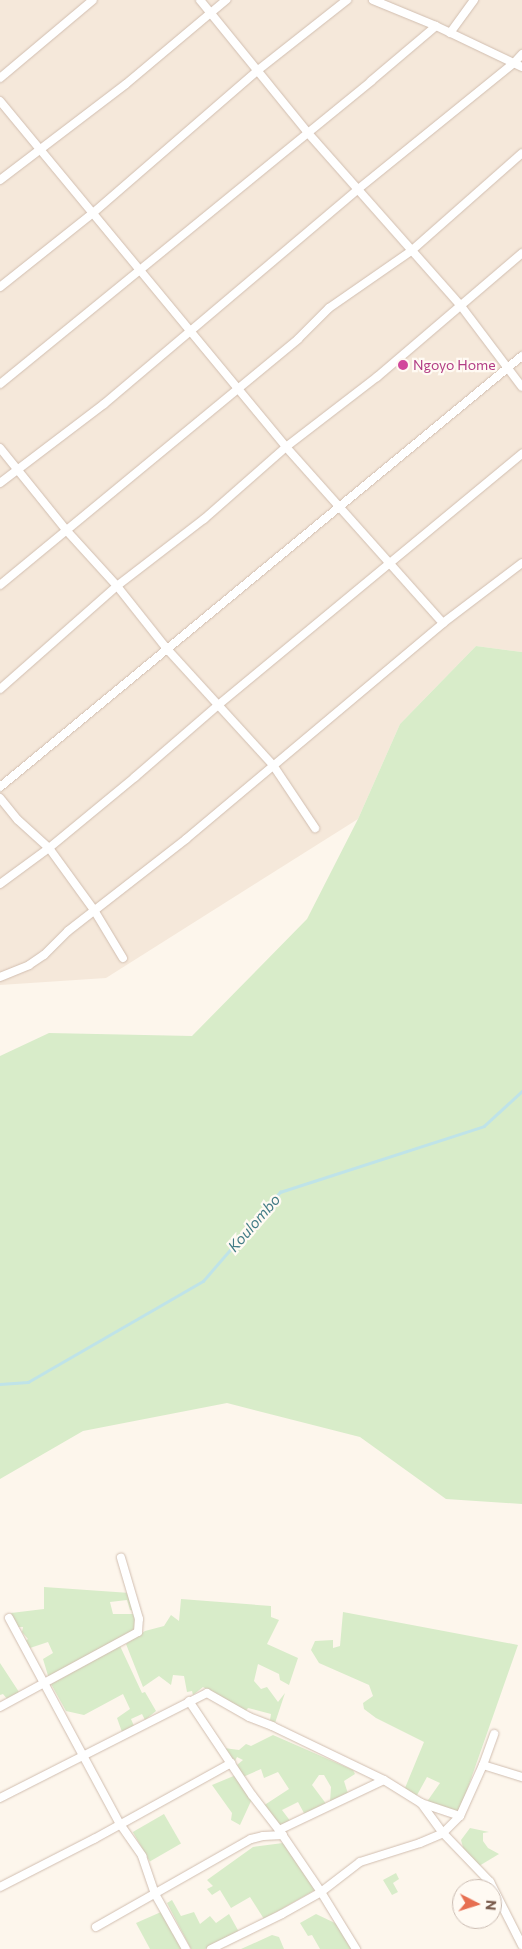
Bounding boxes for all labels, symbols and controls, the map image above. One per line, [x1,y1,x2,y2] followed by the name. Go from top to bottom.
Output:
[413,357,496,373] place label: Ngoyo Home
[397,359,409,371] marker: Ngoyo Home
[224,1191,284,1255] water label: Koulombo
[452,1879,502,1929] north arrow
[483,1899,500,1911] text: N

